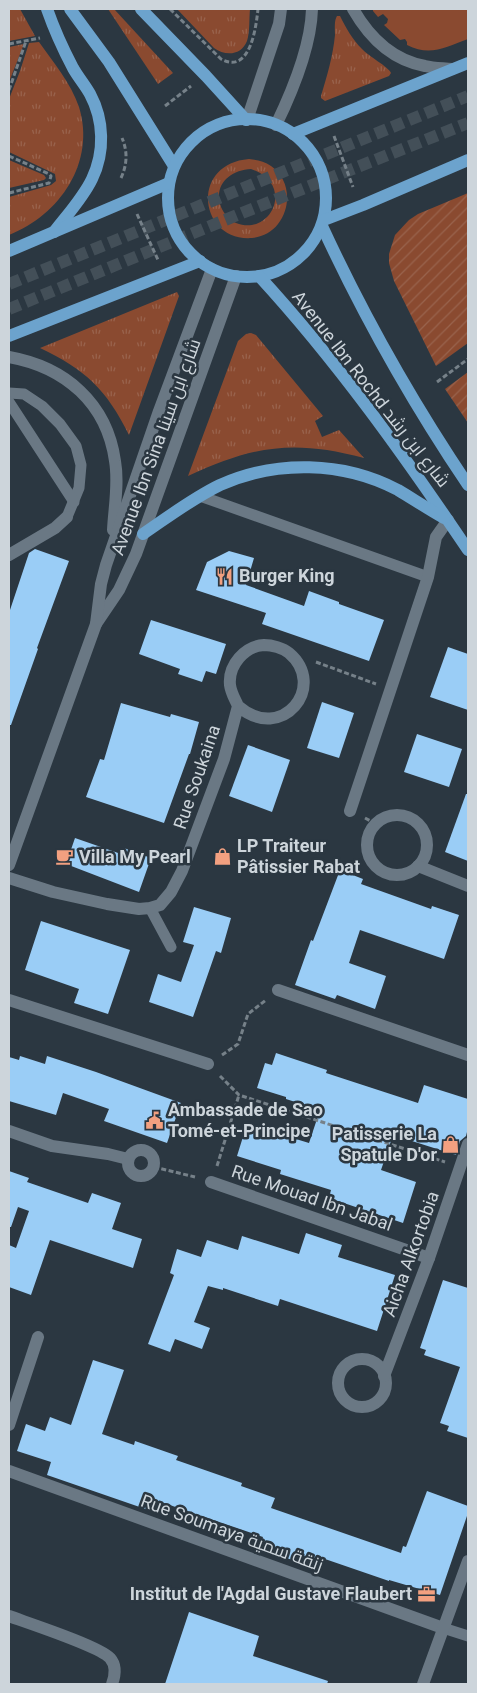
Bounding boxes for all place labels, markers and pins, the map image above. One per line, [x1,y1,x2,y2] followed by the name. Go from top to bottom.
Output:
[239,565,335,586] place label: Burger King
[215,566,235,586] restaurant icon: Burger King
[237,835,360,877] place label: LP Traiteur Pâtissier Rabat
[79,846,191,867] place label: Villa My Pearl
[213,846,233,866] shop icon: LP Traiteur Pâtissier Rabat
[55,847,75,867] cafe icon: Villa My Pearl
[168,1099,323,1141] place label: Ambassade de Sao Tomé-et-Principe
[144,1110,164,1130] public building icon: Ambassade de Sao Tomé-et-Principe
[332,1123,437,1165] place label: Patisserie La Spatule D'or
[441,1134,461,1154] shop icon: Patisserie La Spatule D'or
[130,1583,412,1604] place label: Institut de l'Agdal Gustave Flaubert
[416,1584,436,1604] office icon: Institut de l'Agdal Gustave Flaubert

